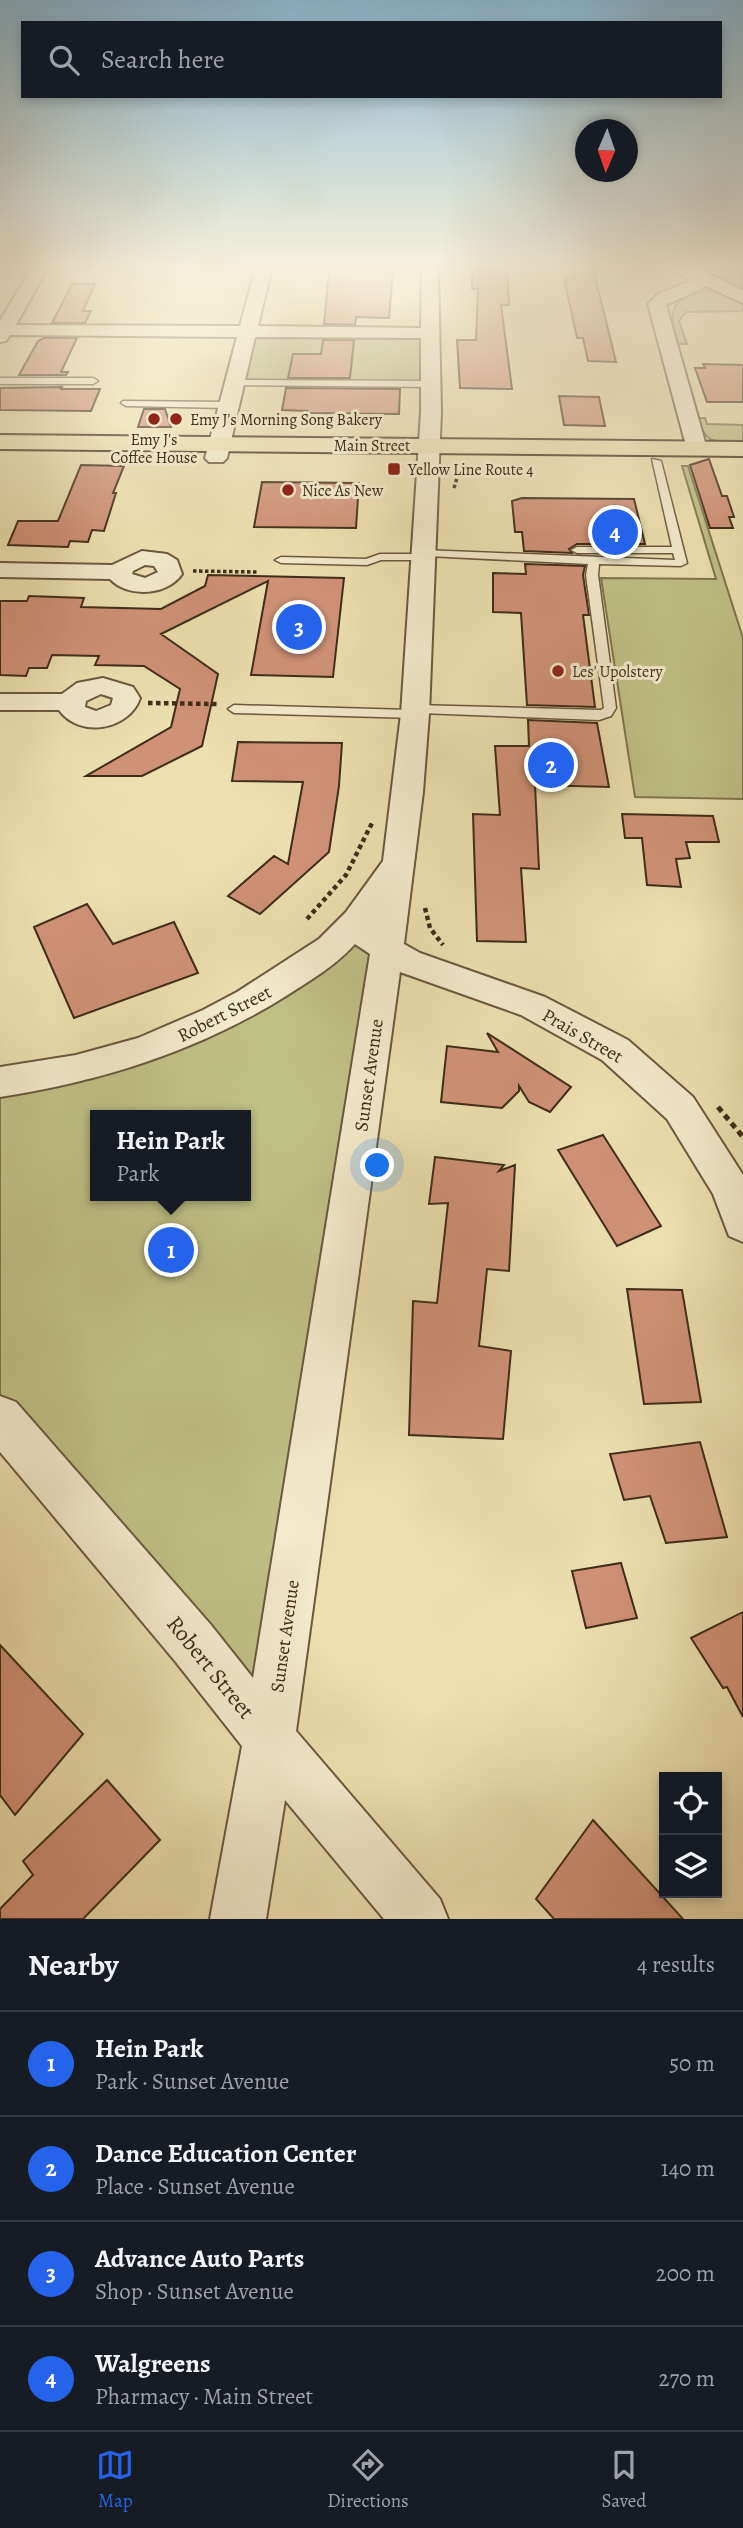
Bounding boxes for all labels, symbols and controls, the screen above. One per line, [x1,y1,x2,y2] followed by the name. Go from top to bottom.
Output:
[21,21,722,98] search box
[45,41,83,79] icon: search
[101,42,225,77] text: Search here
[575,119,638,182] north arrow
[190,409,383,431] place label: Emy J's Morning Song Bakery
[146,411,162,427] marker: Emy J's Coffee House
[168,411,184,427] marker: Emy J's Morning Song Bakery
[111,429,197,469] place label: Emy J's Coffee House
[334,435,410,457] street label: Main Street
[407,459,534,481] place label: Yellow Line Route 4
[386,461,402,477] marker: Yellow Line Route 4
[302,480,384,502] place label: Nice As New
[280,482,296,498] marker: Nice As New
[592,506,638,558] pin: 4
[276,601,322,653] pin: 3
[572,661,664,683] place label: Les' Upolstery
[550,663,566,679] marker: Les' Upolstery
[528,739,574,791] pin: 2
[173,979,276,1049] street label: Robert Street
[537,1002,628,1070] street label: Prais Street
[348,1017,390,1133] street label: Sunset Avenue
[90,1110,251,1201] popup
[116,1123,225,1158] text: Hein Park
[360,1148,394,1182] your location
[116,1158,159,1189] text: Park
[148,1224,194,1276] pin: 1
[264,1578,306,1694] street label: Sunset Avenue
[159,1609,262,1726] street label: Robert Street
[659,1772,722,1898] map controls
[659,1772,722,1835] button: locate
[659,1835,722,1898] button: layers
[28,1945,119,1985] text: Nearby
[637,1949,715,1980] text: 4 results
[95,2031,204,2066] text: Hein Park
[47,2048,55,2079] text: 1
[669,2048,715,2079] text: 50 m
[95,2066,289,2097] text: Park · Sunset Avenue
[95,2136,356,2171] text: Dance Education Center
[45,2153,57,2184] text: 2
[661,2153,715,2184] text: 140 m
[95,2171,295,2202] text: Place · Sunset Avenue
[95,2241,304,2276] text: Advance Auto Parts
[46,2258,56,2289] text: 3
[656,2258,715,2289] text: 200 m
[95,2276,294,2307] text: Shop · Sunset Avenue
[95,2346,211,2381] text: Walgreens
[46,2363,56,2394] text: 4
[658,2363,715,2394] text: 270 m
[95,2381,313,2412] text: Pharmacy · Main Street
[96,2446,134,2514] tab: Map
[327,2446,409,2514] tab: Directions
[602,2446,647,2514] tab: Saved

